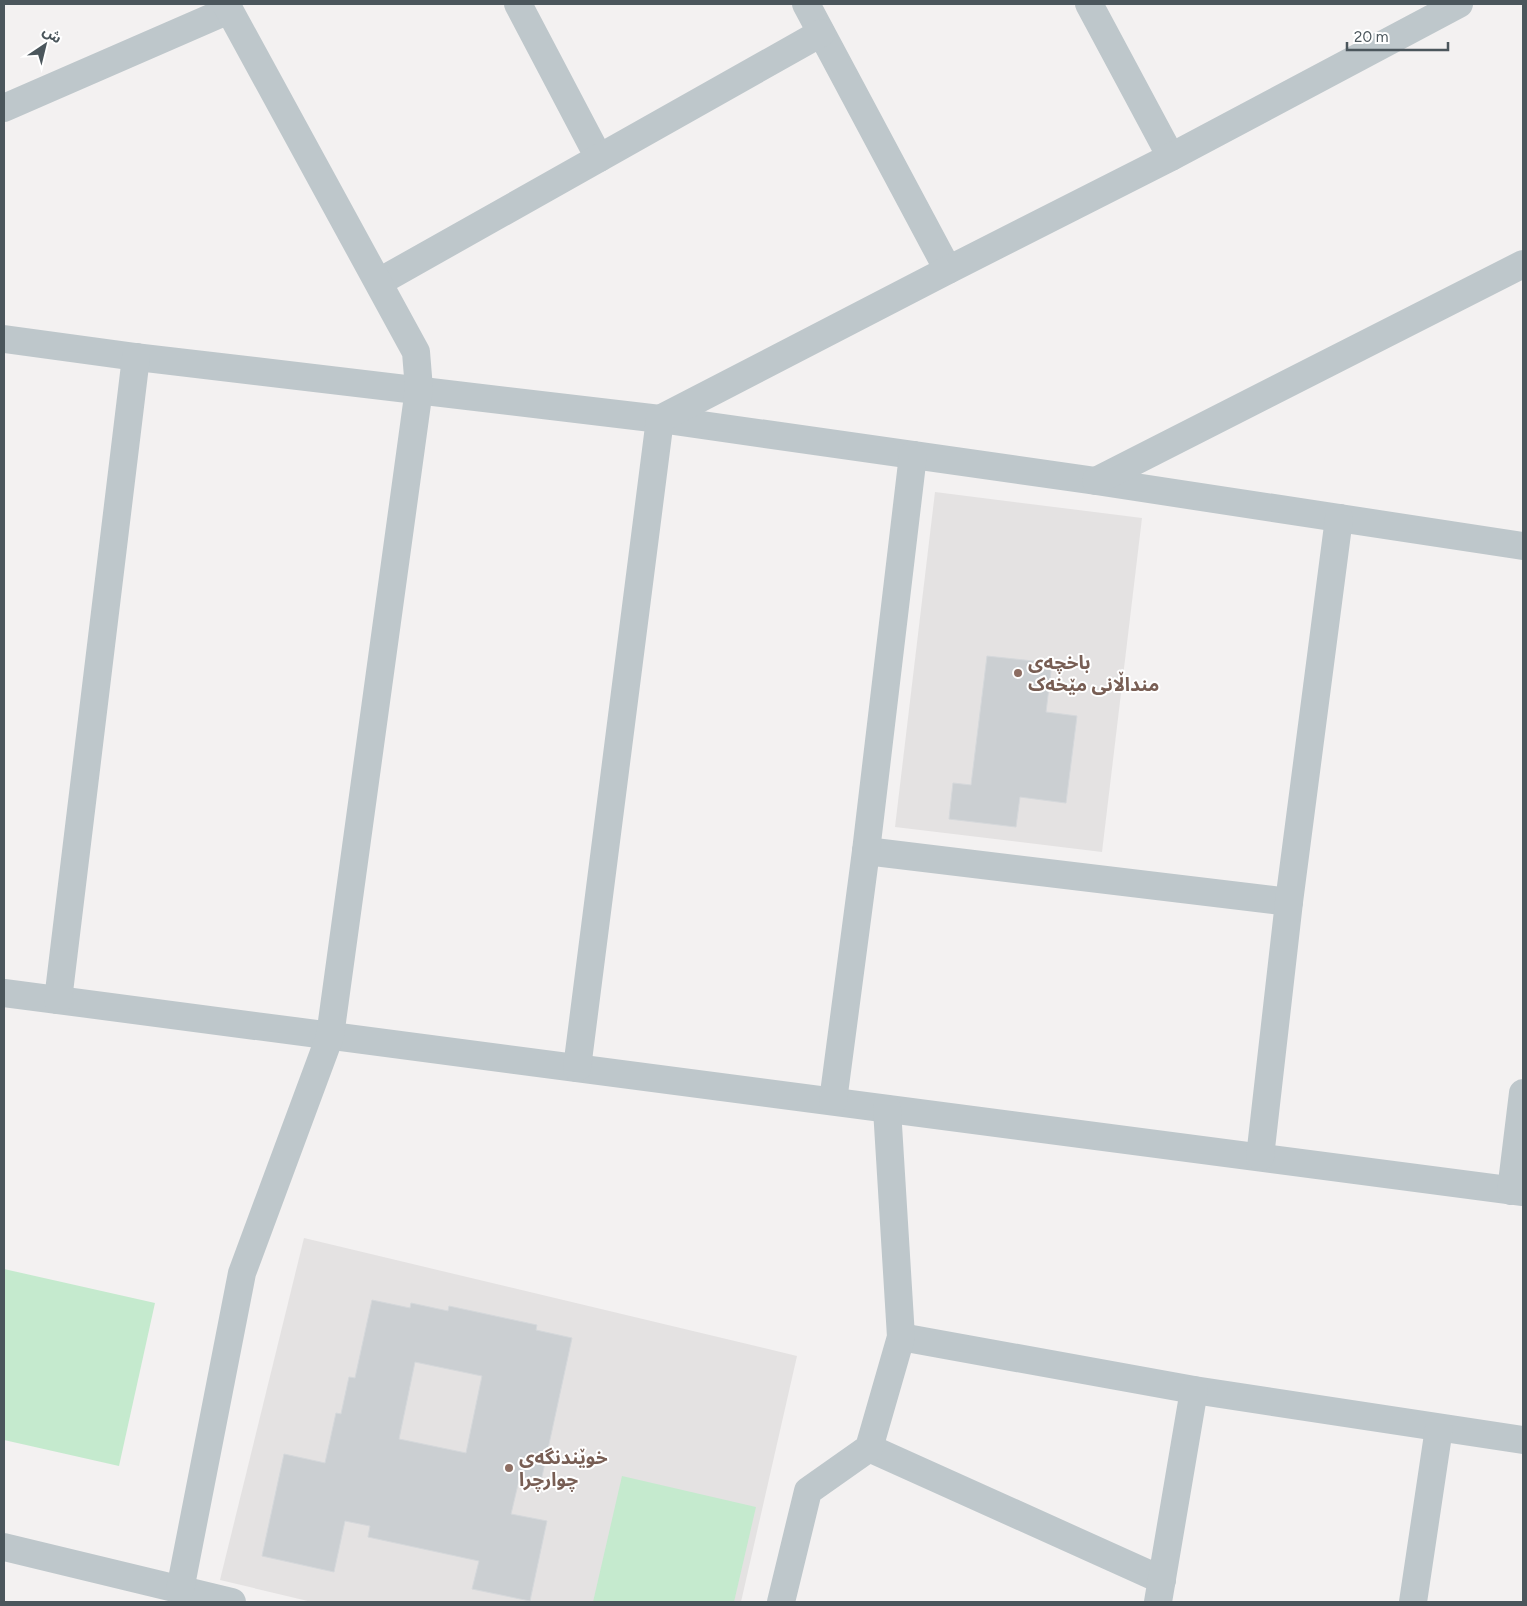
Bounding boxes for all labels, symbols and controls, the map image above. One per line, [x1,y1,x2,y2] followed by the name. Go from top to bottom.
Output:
[20,20,70,70] north arrow
[1347,20,1448,52] scale bar
[39,22,65,47] text: ش
[1354,28,1388,46] text: 20 m
[1028,651,1159,696] place label: باخچەی منداڵانی مێخەک
[1012,667,1024,679] marker: باخچەی منداڵانی مێخەک
[519,1446,608,1491] place label: خوێندنگەی چوارچرا
[503,1462,515,1474] marker: خوێندنگەی چوارچرا

